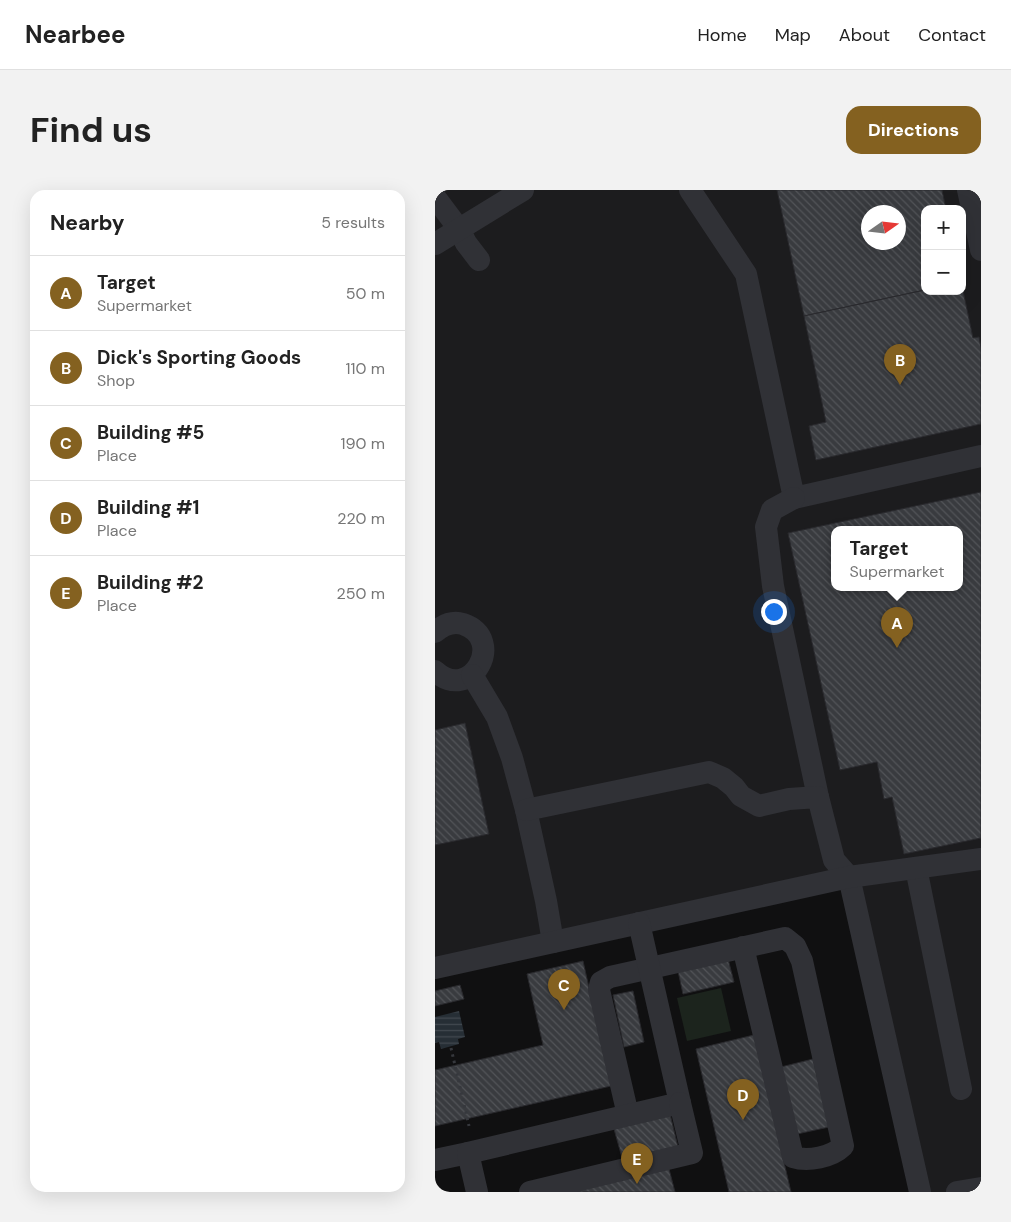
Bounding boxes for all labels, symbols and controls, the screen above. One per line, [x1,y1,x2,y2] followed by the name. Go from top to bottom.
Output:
[25,19,125,50] text: Nearbee
[697,23,747,47] text: Home
[775,23,811,47] text: Map
[839,23,890,47] text: About
[918,23,986,47] text: Contact
[846,106,981,154] button: Directions
[30,107,152,153] text: Find us
[861,205,906,250] north arrow
[921,205,966,295] map controls
[921,205,966,250] button: +
[50,209,124,237] text: Nearby
[321,212,385,233] text: 5 results
[921,250,966,295] button: −
[97,270,156,295] text: Target
[60,283,72,304] text: A
[346,283,385,304] text: 50 m
[97,295,192,316] text: Supermarket
[884,344,916,385] pin: B
[97,345,301,370] text: Dick's Sporting Goods
[61,358,71,379] text: B
[346,358,385,379] text: 110 m
[97,370,135,391] text: Shop
[97,420,204,445] text: Building #5
[60,433,72,454] text: C
[341,433,385,454] text: 190 m
[97,445,137,466] text: Place
[97,495,199,520] text: Building #1
[60,508,72,529] text: D
[337,508,385,529] text: 220 m
[97,520,137,541] text: Place
[831,526,963,591] popup
[850,536,908,561] text: Target
[850,561,944,582] text: Supermarket
[97,570,204,595] text: Building #2
[61,583,71,604] text: E
[337,583,385,604] text: 250 m
[97,595,137,616] text: Place
[761,599,787,625] your location
[881,607,913,648] pin: A
[548,969,580,1010] pin: C
[727,1079,759,1120] pin: D
[621,1143,653,1184] pin: E

